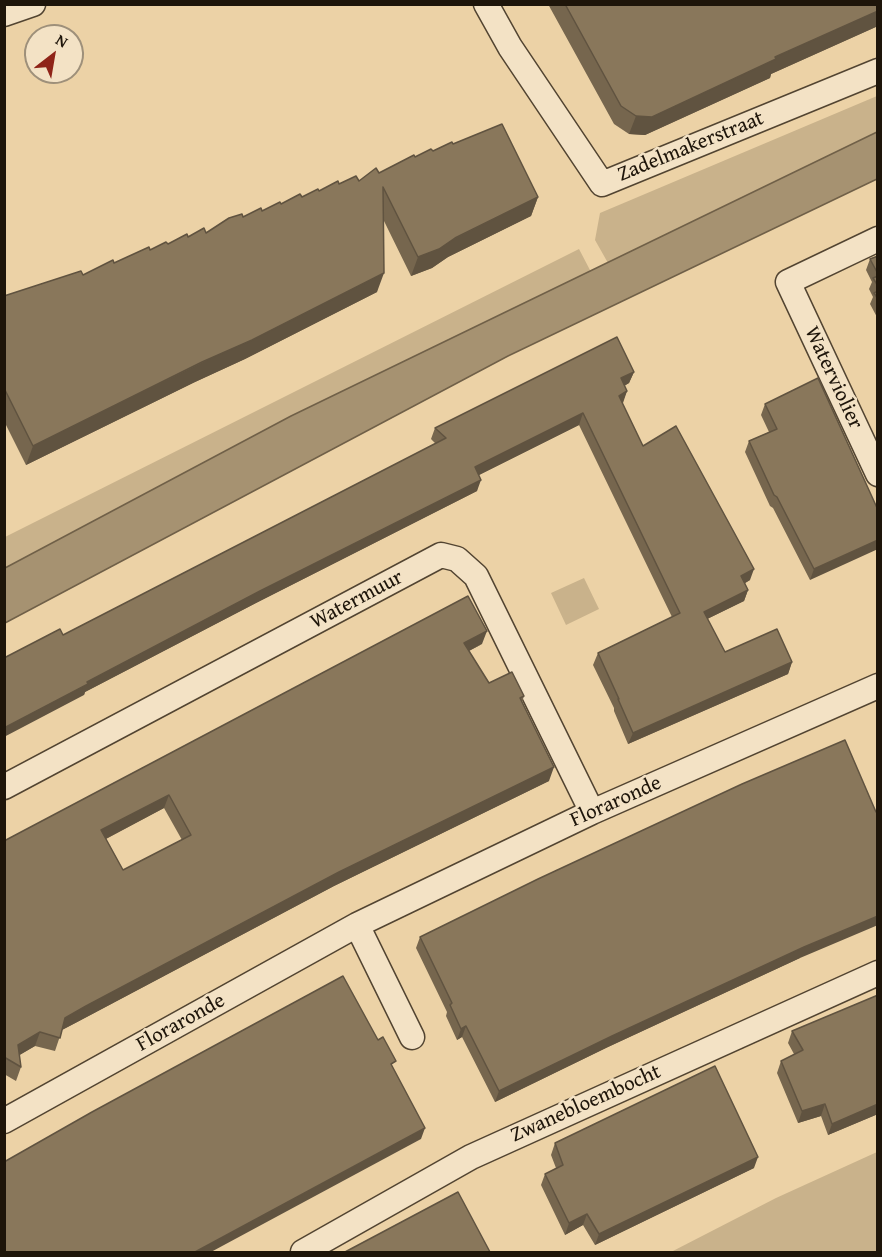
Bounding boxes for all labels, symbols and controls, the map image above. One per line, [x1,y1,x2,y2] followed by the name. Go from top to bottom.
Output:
[24,24,84,84] north arrow
[51,27,73,53] text: N
[614,106,768,188] street label: Zadelmakerstraat
[798,323,868,433] street label: Waterviolier
[306,565,408,635] street label: Watermuur
[567,771,665,833] street label: Floraronde
[132,988,230,1058] street label: Floraronde
[507,1060,665,1148] street label: Zwanebloembocht

